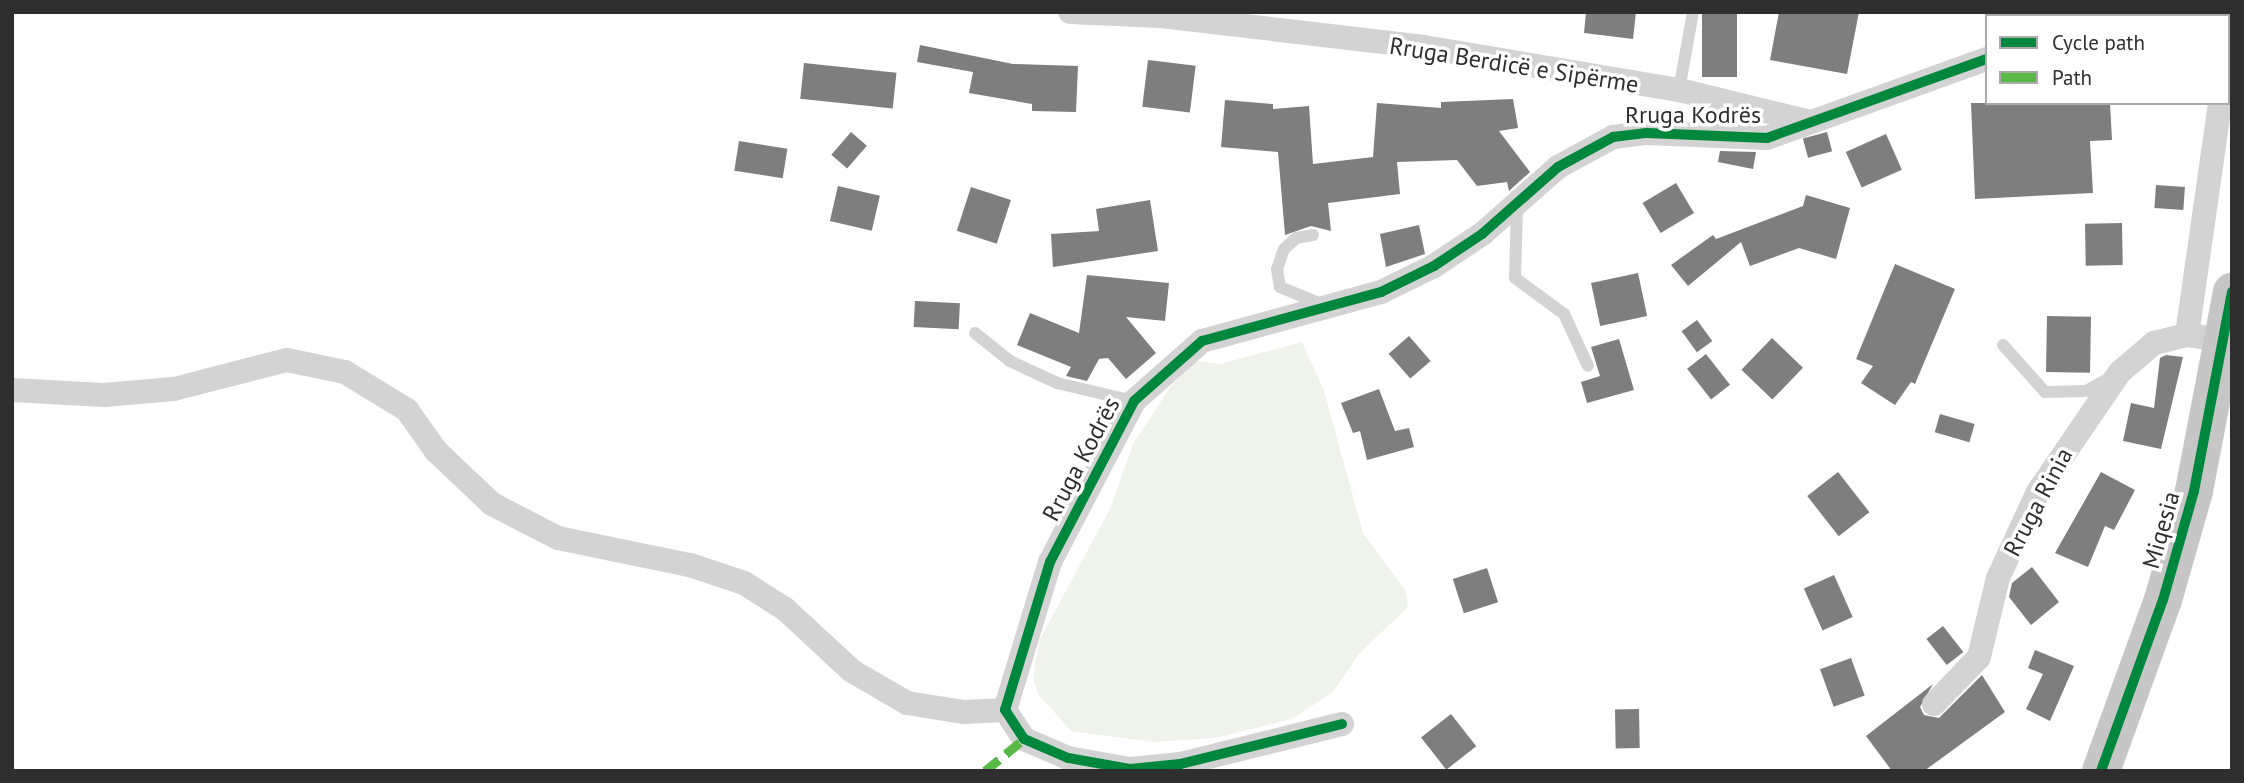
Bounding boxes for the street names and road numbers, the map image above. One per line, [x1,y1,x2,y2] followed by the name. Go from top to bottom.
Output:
[1387,31,1641,99] street label: Rruga Berdicë e Sipërme
[1625,101,1761,129] street label: Rruga Kodrës
[1036,392,1126,526] street label: Rruga Kodrës
[1997,443,2079,561] street label: Rruga Rinia
[2136,488,2186,572] street label: Miqesia

